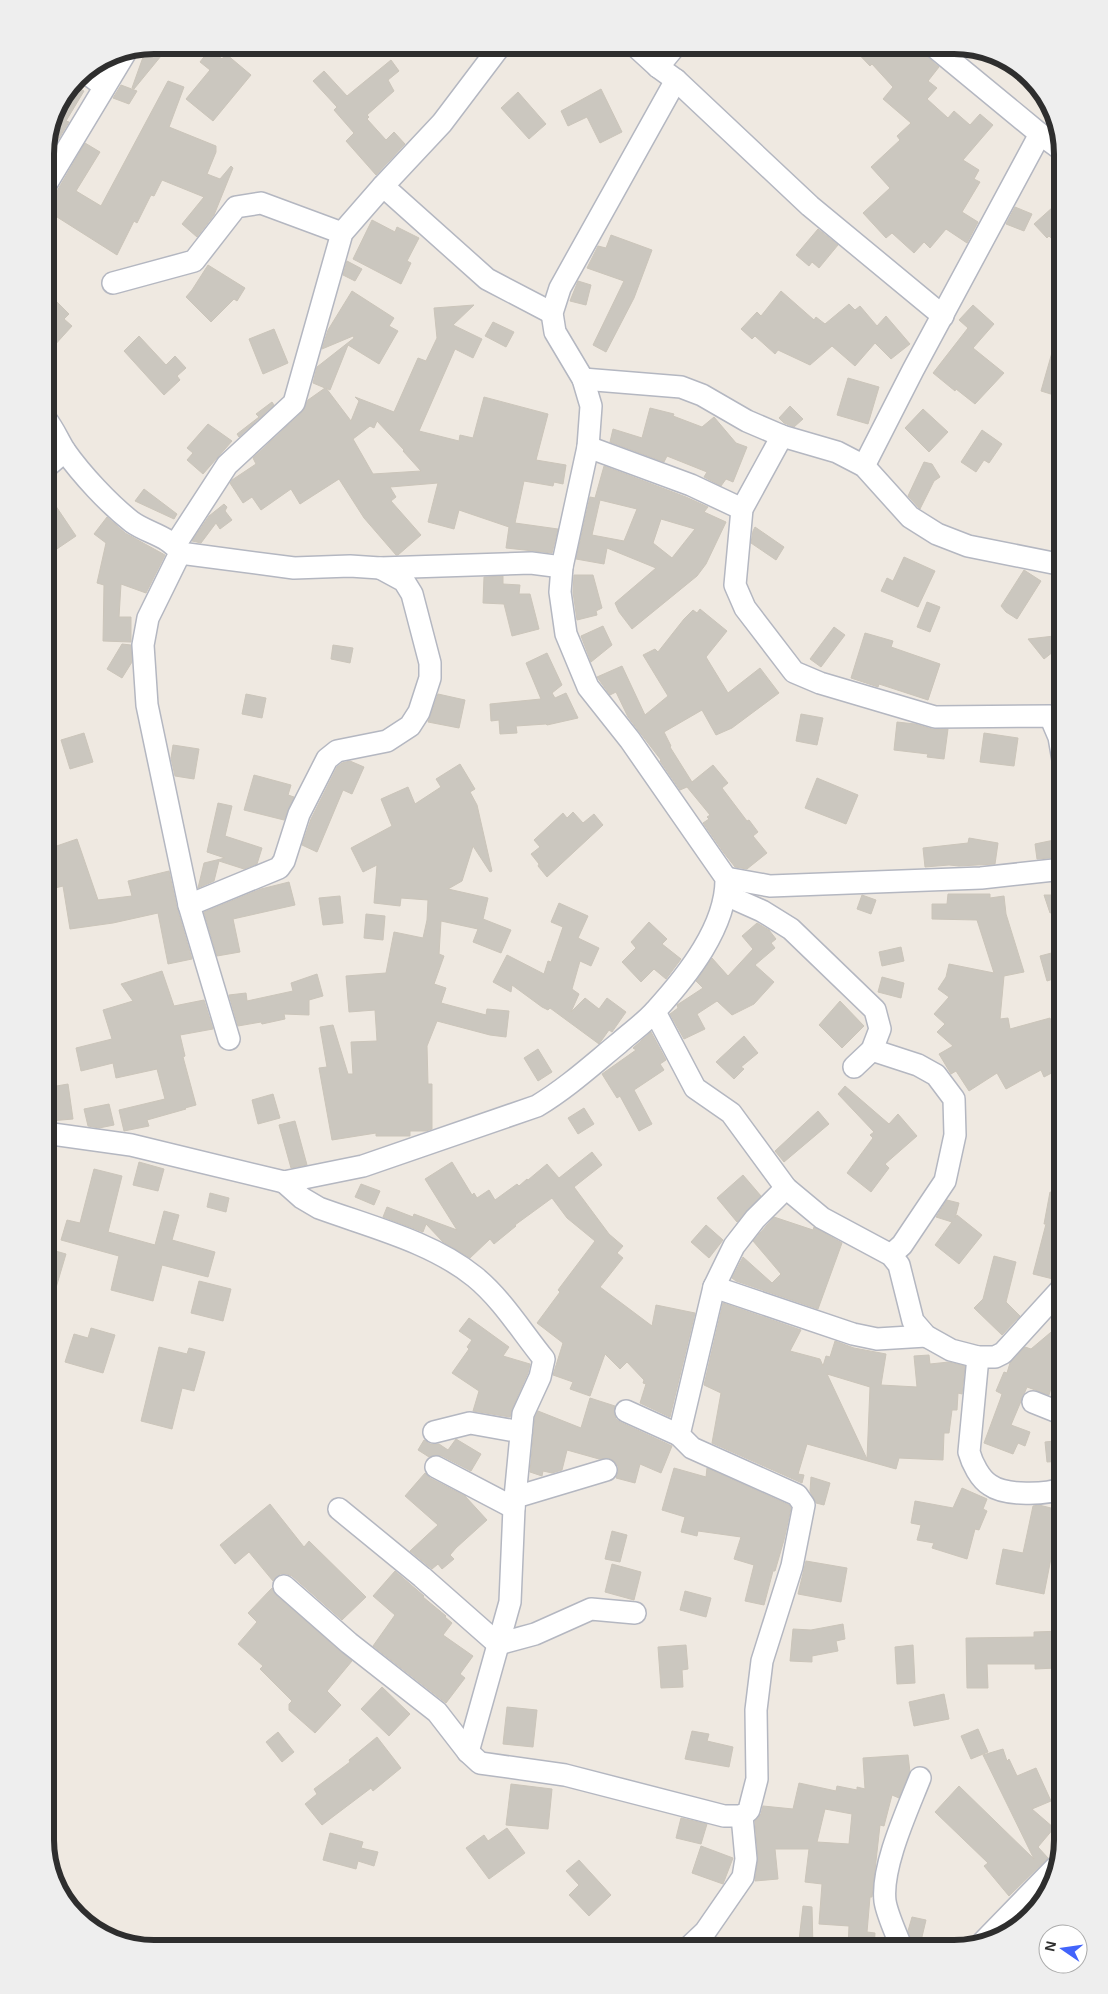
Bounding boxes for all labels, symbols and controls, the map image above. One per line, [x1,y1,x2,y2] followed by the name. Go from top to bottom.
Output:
[1038,1924,1088,1974] north arrow
[1041,1939,1059,1953] text: N

